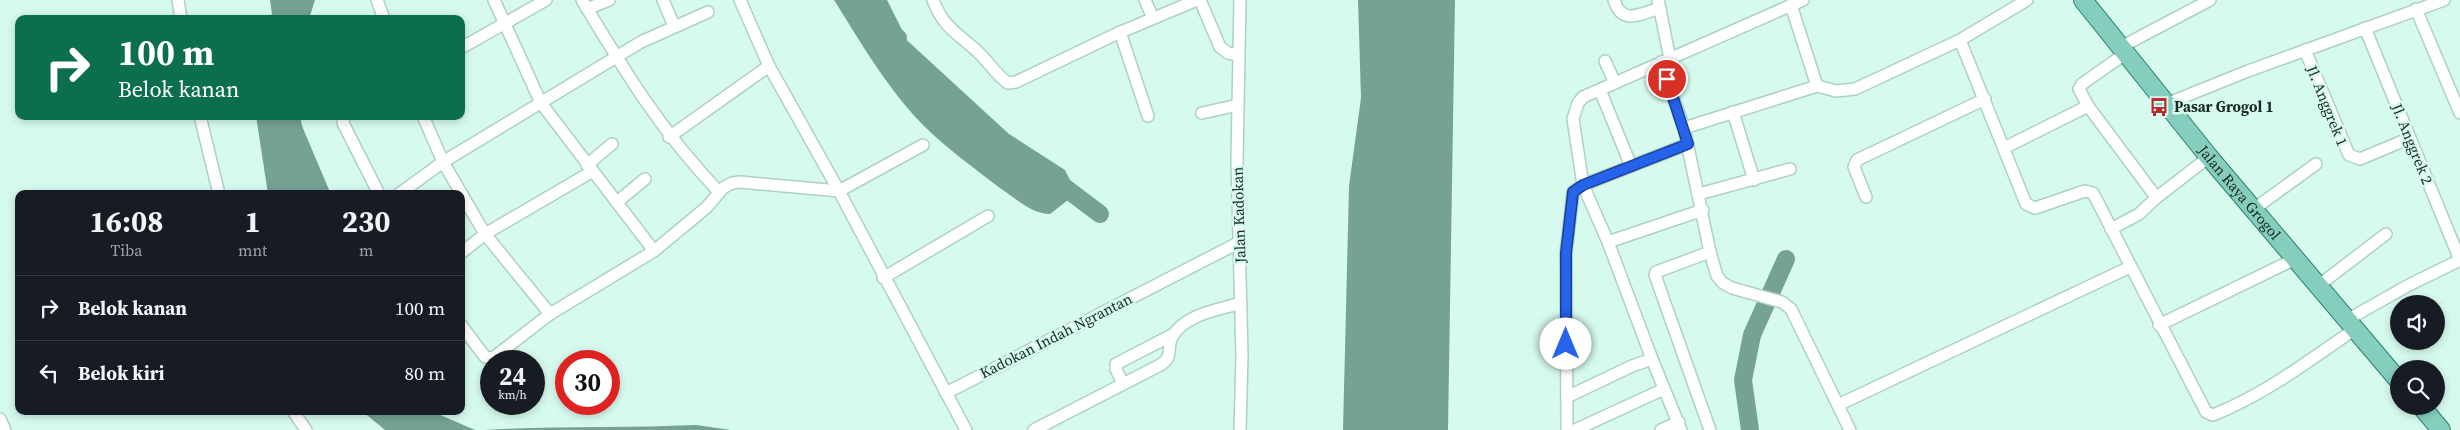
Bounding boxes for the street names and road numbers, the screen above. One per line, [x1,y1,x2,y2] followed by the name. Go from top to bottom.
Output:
[2301,61,2353,149] street label: Jl. Anggrek 1
[2386,99,2438,187] street label: Jl. Anggrek 2
[2193,140,2286,245] street label: Jalan Raya Grogol
[1226,167,1251,264] street label: Jalan Kadokan
[976,288,1136,383] street label: Kadokan Indah Ngrantan

